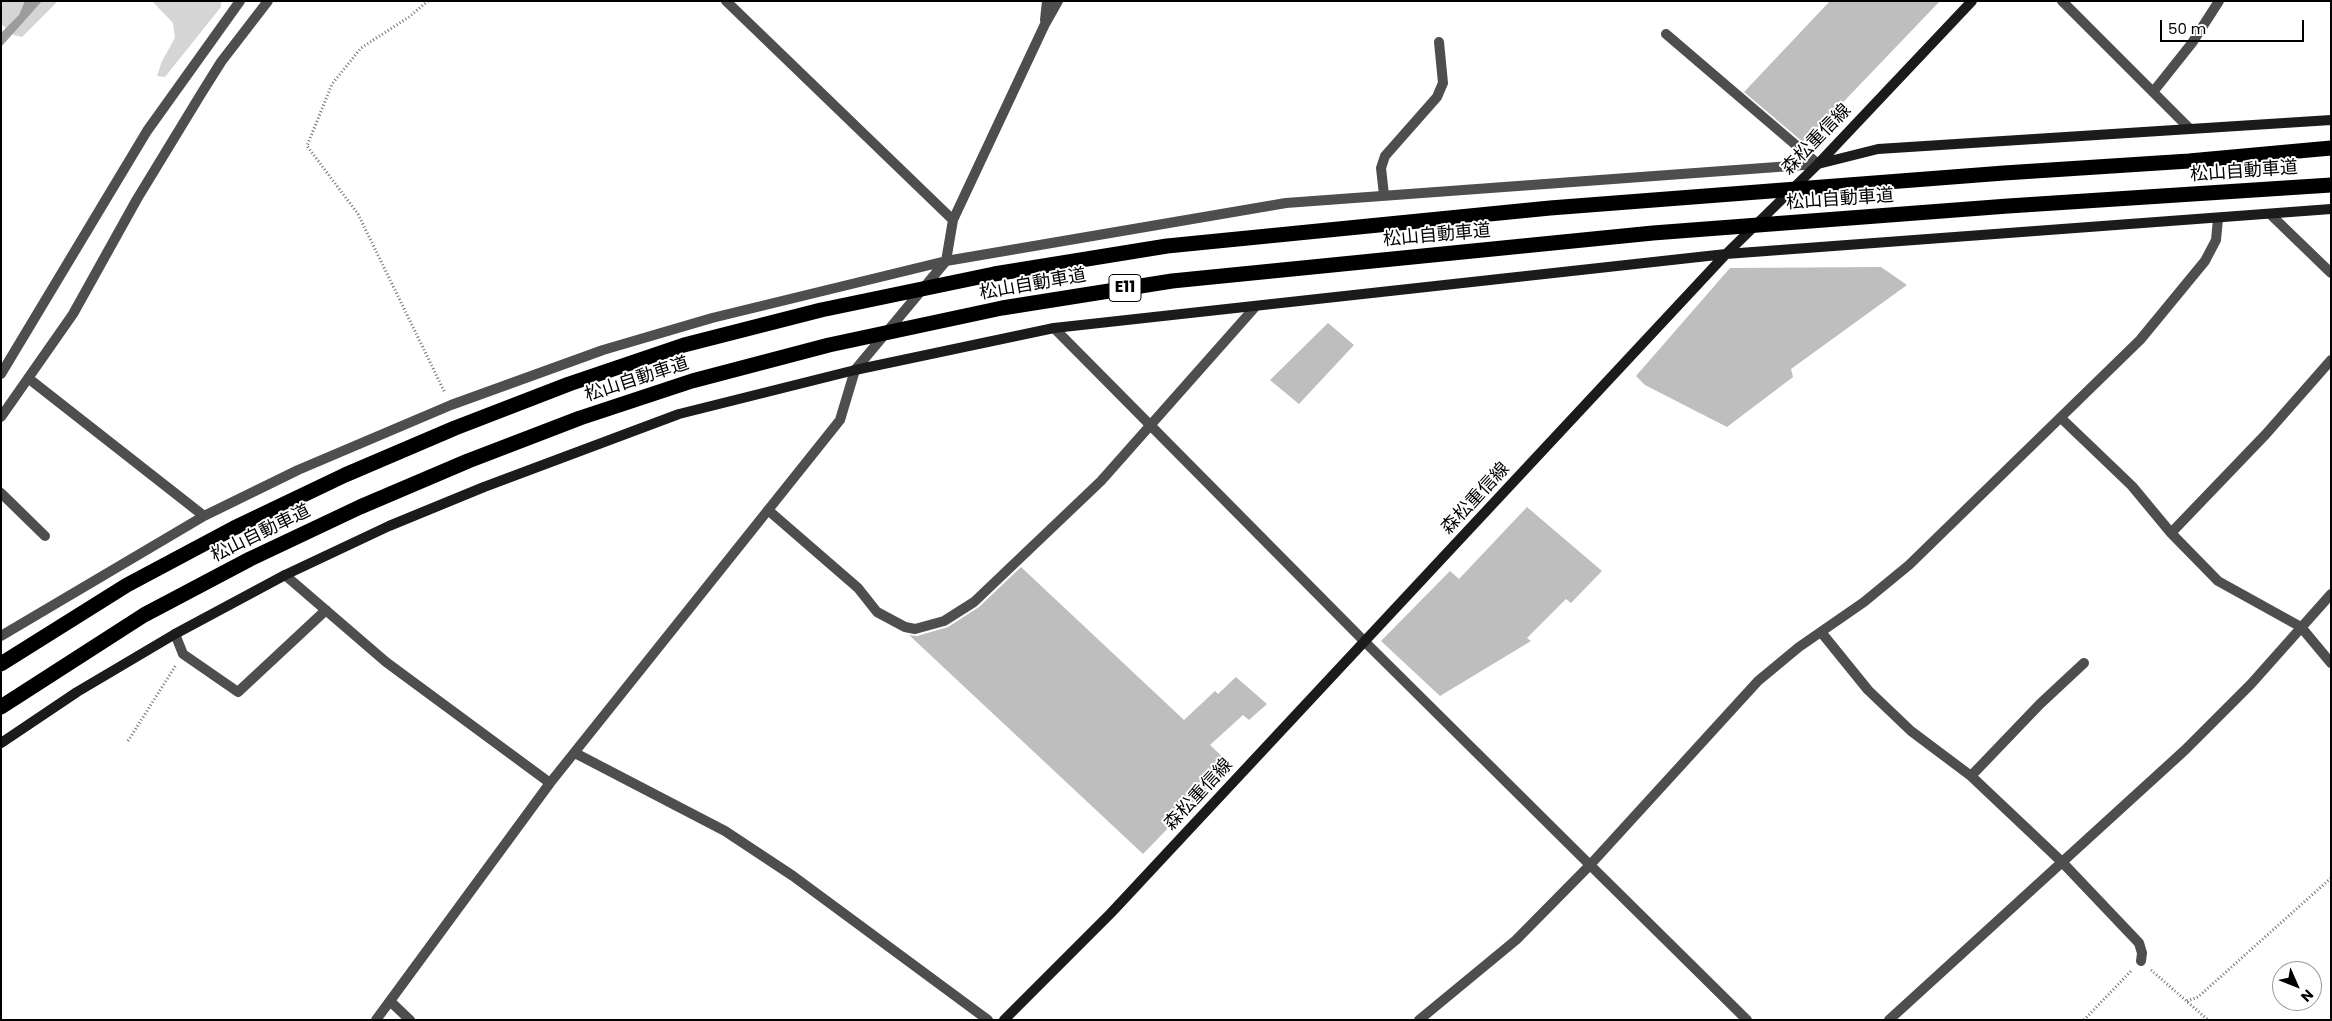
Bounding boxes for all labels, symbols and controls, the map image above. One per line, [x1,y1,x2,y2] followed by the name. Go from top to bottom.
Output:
[2162,10,2306,42] scale bar
[2168,18,2206,39] text: 50 m
[1778,100,1856,180] street label: 森松重信線
[2189,157,2299,187] street label: 松山自動車道
[1785,185,1895,215] street label: 松山自動車道
[1382,221,1492,251] street label: 松山自動車道
[978,265,1088,305] street label: 松山自動車道
[1109,274,1141,302] road number: E11
[582,353,692,407] street label: 松山自動車道
[1437,459,1515,539] street label: 森松重信線
[208,501,314,567] street label: 松山自動車道
[1160,755,1238,835] street label: 森松重信線
[2272,961,2322,1011] north arrow
[2296,985,2318,1006] text: N

